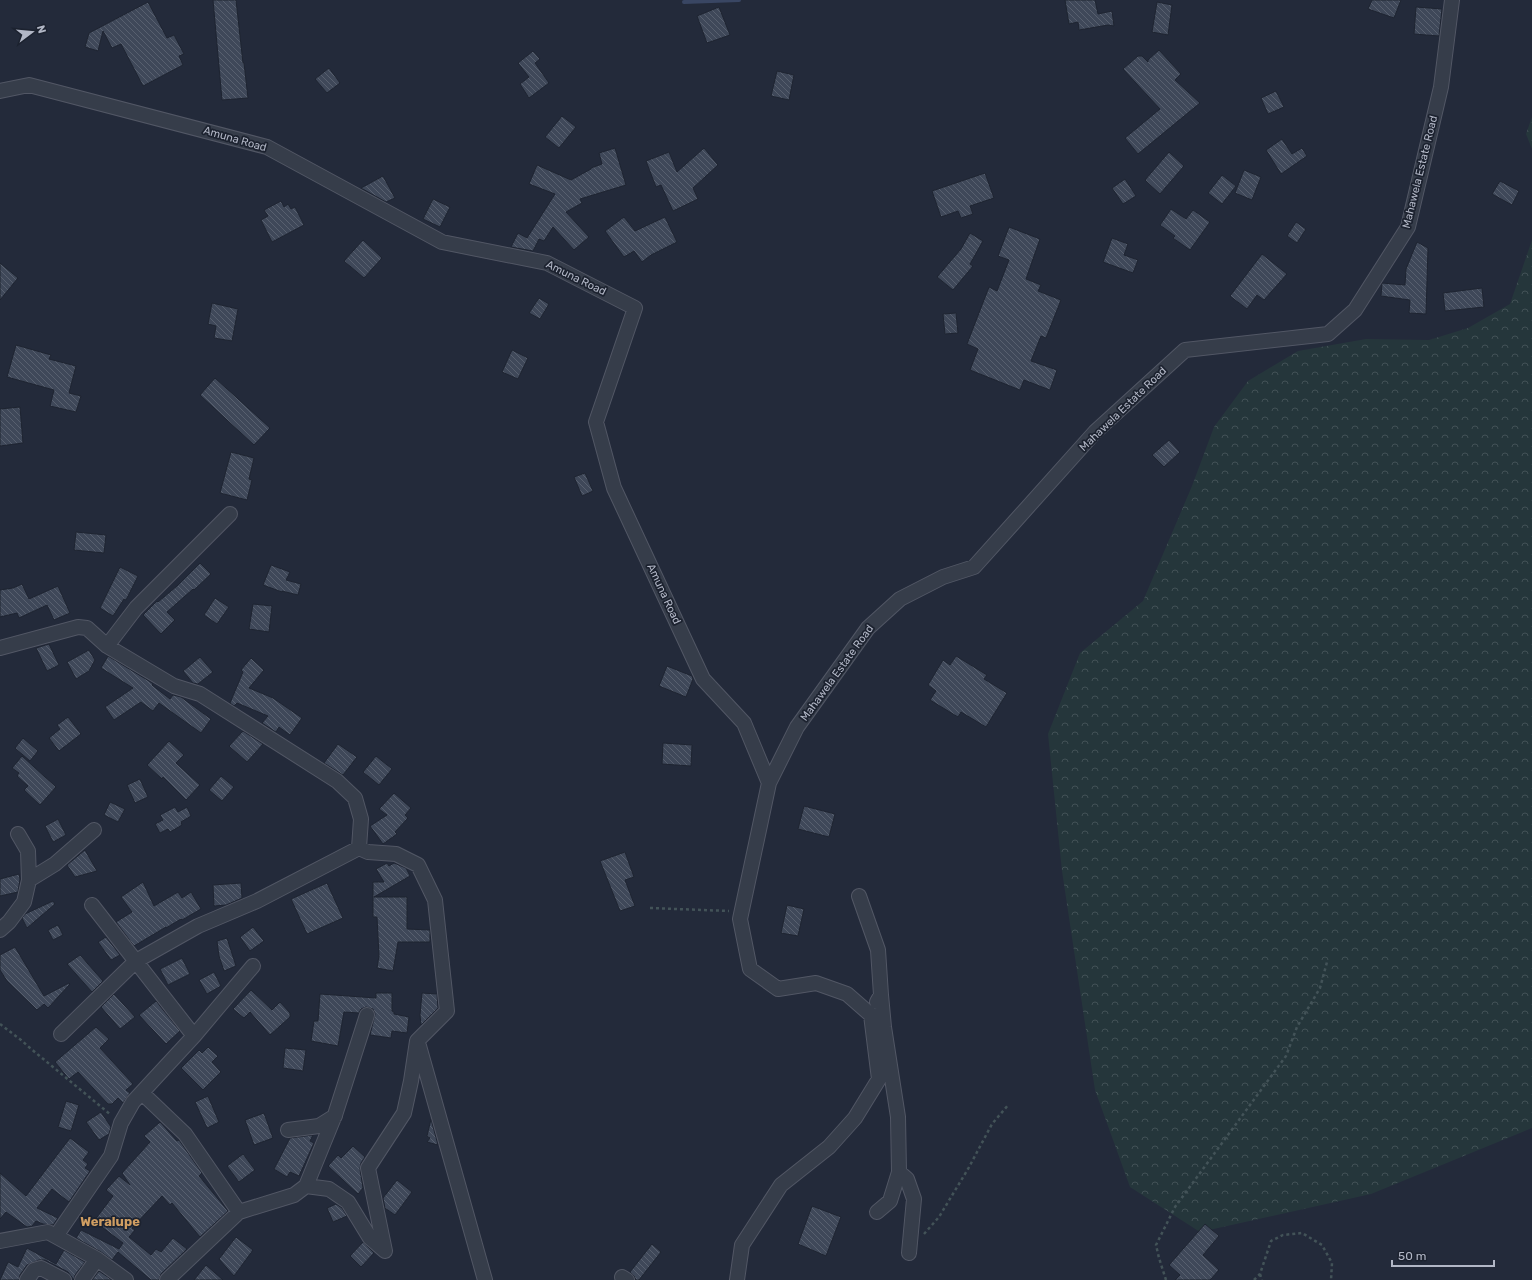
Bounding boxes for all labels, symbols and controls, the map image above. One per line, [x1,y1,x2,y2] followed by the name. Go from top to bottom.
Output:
[12,12,52,52] north arrow
[34,24,48,35] text: N
[1400,114,1440,230] street label: Mahawela Estate Road
[202,124,268,154] street label: Amuna Road
[544,258,608,298] street label: Amuna Road
[1077,364,1169,454] street label: Mahawela Estate Road
[644,562,684,626] street label: Amuna Road
[798,622,876,724] street label: Mahawela Estate Road
[80,1214,140,1229] district label: Weralupe
[1392,1242,1494,1268] scale bar
[1398,1249,1426,1263] text: 50 m

